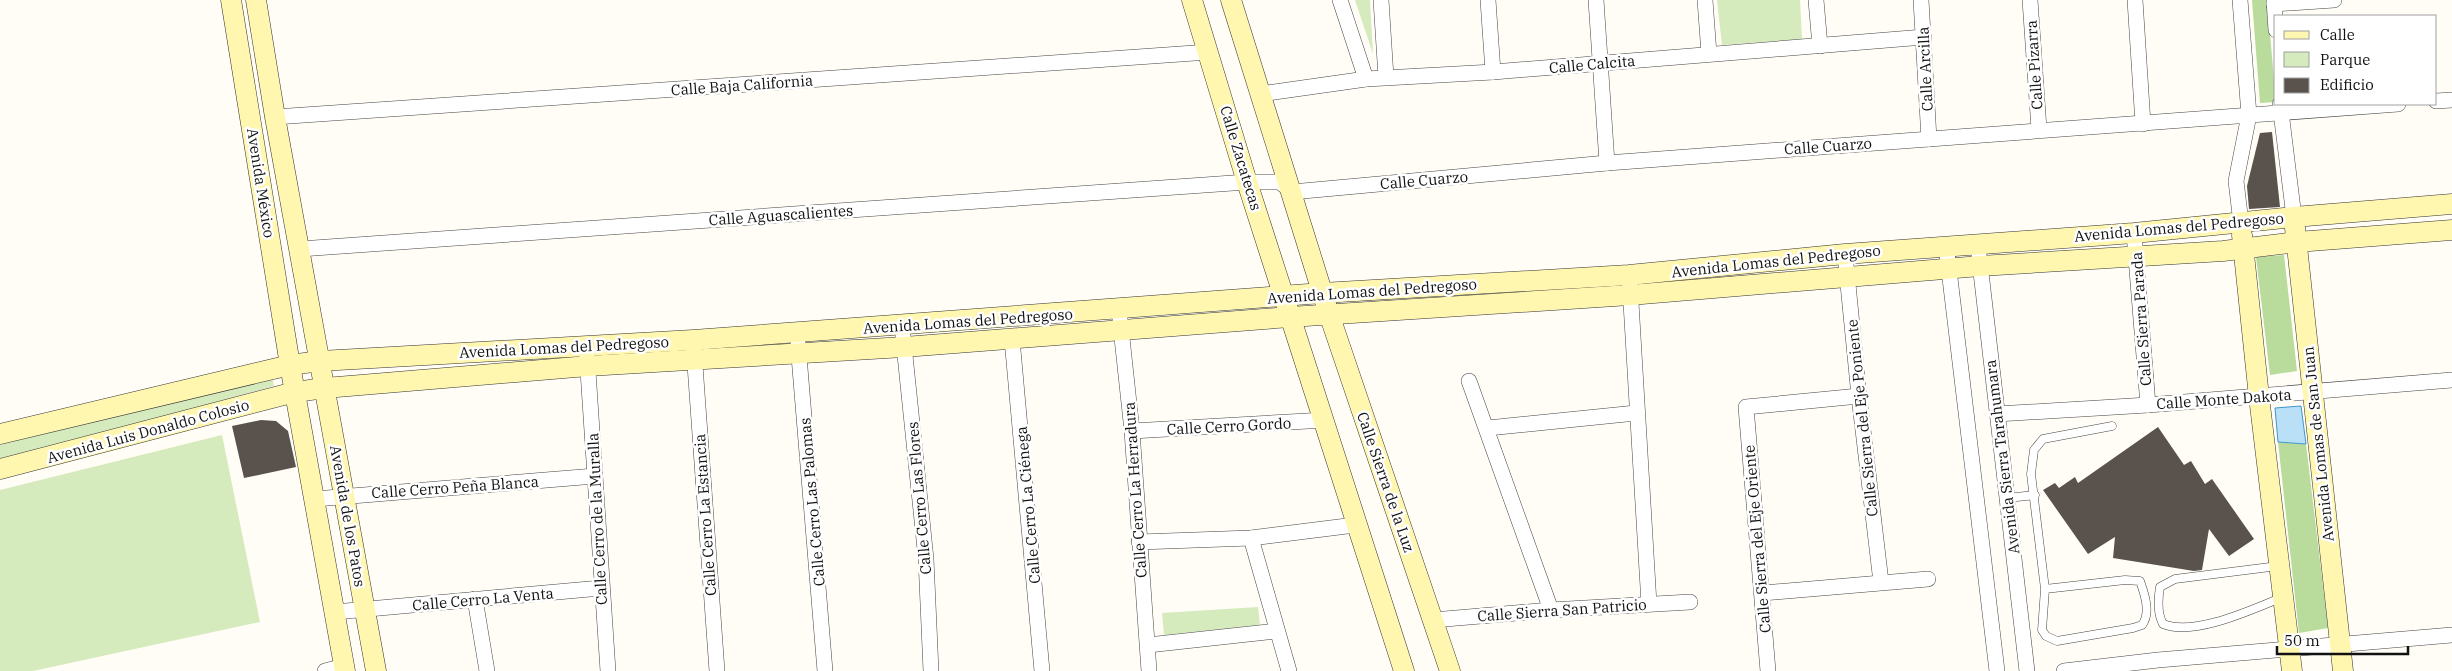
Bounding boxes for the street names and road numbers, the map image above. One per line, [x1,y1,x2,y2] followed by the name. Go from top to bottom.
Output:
[2021,20,2047,110] street label: Calle Pizarra
[1913,26,1937,112] street label: Calle Arcilla
[1548,51,1636,77] street label: Calle Calcita
[670,71,814,99] street label: Calle Baja California
[1216,103,1266,213] street label: Calle Zacatecas
[243,127,279,239] street label: Avenida México
[1783,133,1873,159] street label: Calle Cuarzo
[1379,167,1469,193] street label: Calle Cuarzo
[708,200,854,230] street label: Calle Aguascalientes
[2074,208,2284,246] street label: Avenida Lomas del Pedregoso
[1671,241,1881,281] street label: Avenida Lomas del Pedregoso
[2127,251,2155,387] street label: Calle Sierra Parada
[1267,274,1477,308] street label: Avenida Lomas del Pedregoso
[863,304,1073,338] street label: Avenida Lomas del Pedregoso
[1842,318,1882,518] street label: Calle Sierra del Eje Poniente
[459,332,669,362] street label: Avenida Lomas del Pedregoso
[2298,345,2338,543] street label: Avenida Lomas de San Juan
[1981,359,2023,555] street label: Avenida Sierra Tarahumara
[2156,385,2292,413] street label: Calle Monte Dakota
[45,395,251,467] street label: Avenida Luis Donaldo Colosio
[1119,401,1151,579] street label: Calle Cerro La Herradura
[1353,409,1419,555] street label: Calle Sierra de la Luz
[1166,413,1292,439] street label: Calle Cerro Gordo
[795,417,829,587] street label: Calle Cerro Las Palomas
[903,421,935,575] street label: Calle Cerro Las Flores
[1012,425,1044,585] street label: Calle Cerro La Ciénega
[583,432,611,606] street label: Calle Cerro de la Muralla
[690,433,720,597] street label: Calle Cerro La Estancia
[326,444,370,588] street label: Avenida de los Patos
[1739,444,1775,634] street label: Calle Sierra del Eje Oriente
[371,472,539,502] street label: Calle Cerro Peña Blanca
[411,583,555,615] street label: Calle Cerro La Venta
[1477,595,1647,625] street label: Calle Sierra San Patricio

